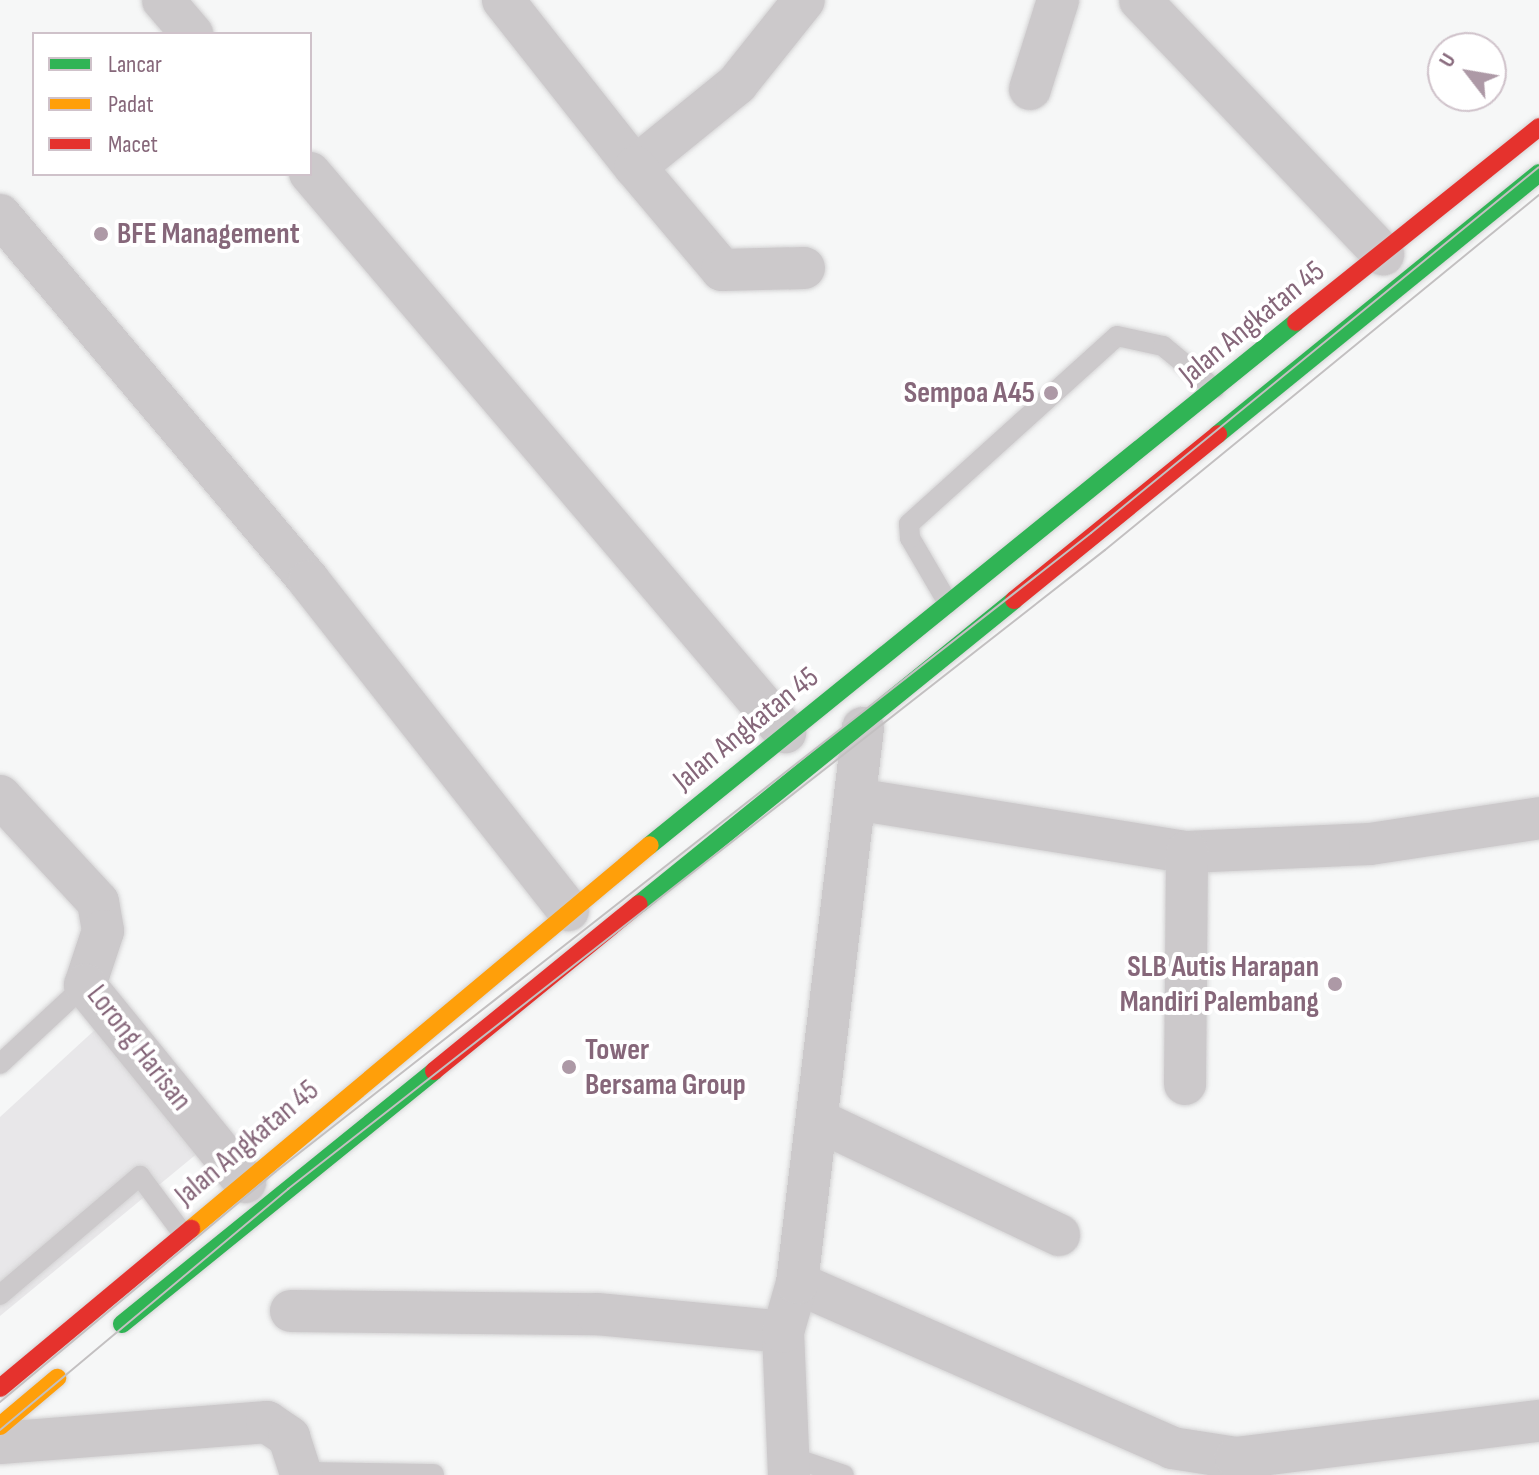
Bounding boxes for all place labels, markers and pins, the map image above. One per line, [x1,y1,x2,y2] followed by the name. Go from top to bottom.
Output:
[117,216,300,252] place label: BFE Management
[92,225,110,243] marker: BFE Management
[904,375,1035,411] place label: Sempoa A45
[1042,384,1060,402] marker: Sempoa A45
[1120,949,1319,1020] place label: SLB Autis Harapan Mandiri Palembang
[1326,975,1344,993] marker: SLB Autis Harapan Mandiri Palembang
[585,1032,746,1102] place label: Tower Bersama Group
[560,1058,578,1076] marker: Tower Bersama Group

